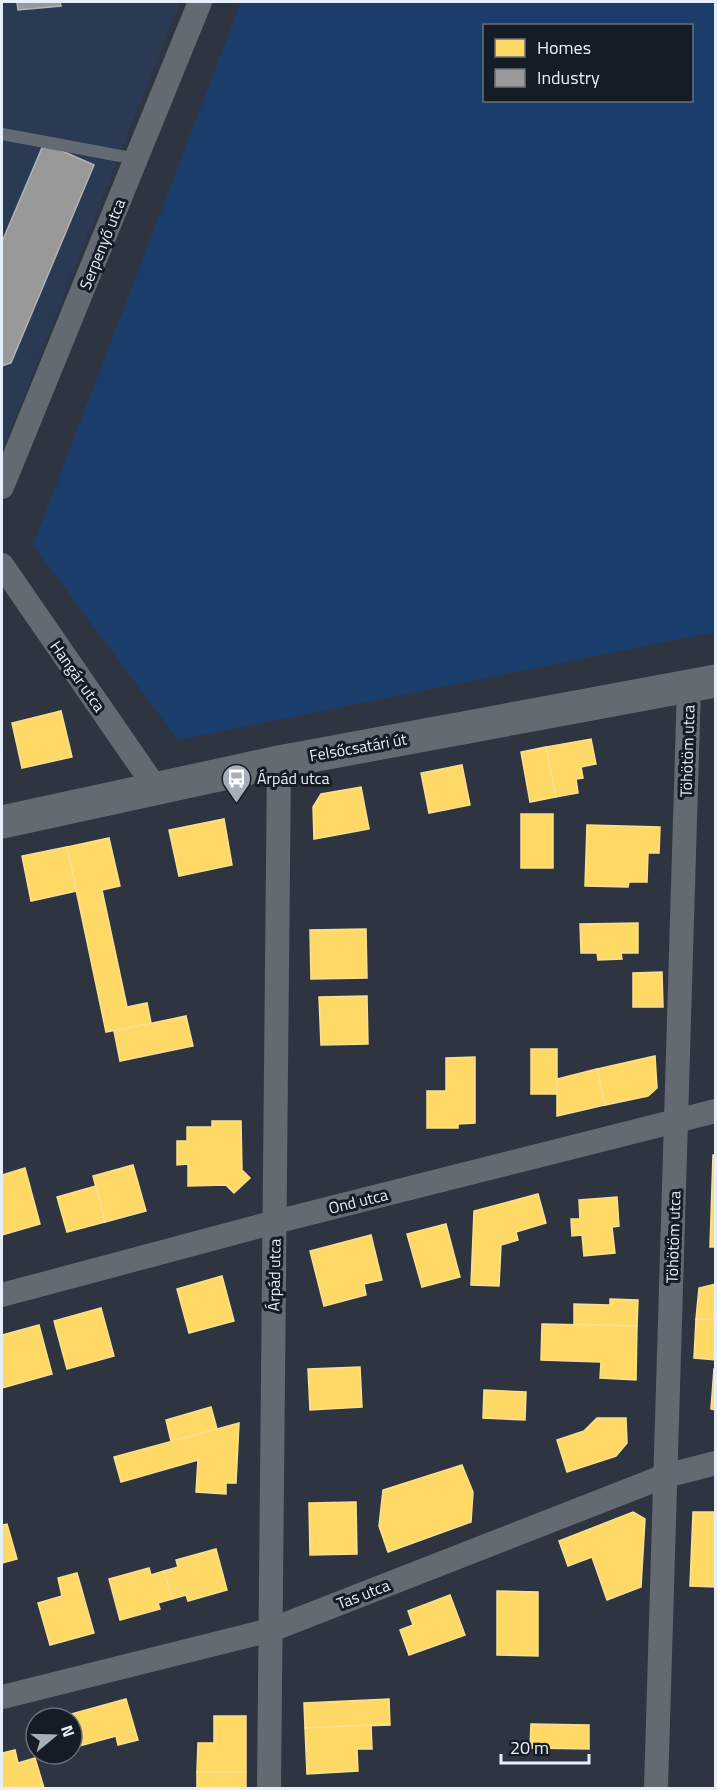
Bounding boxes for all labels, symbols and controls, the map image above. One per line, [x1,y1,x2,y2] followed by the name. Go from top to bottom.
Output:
[483,24,693,102] legend
[537,34,591,61] text: Homes
[537,64,600,91] text: Industry
[73,195,131,293] street label: Serpenyő utca
[45,636,111,716] street label: Hangár utca
[673,704,701,798] street label: Töhötöm utca
[307,727,409,767] street label: Felsőcsatári út
[220,762,252,804] bus stop icon: Árpád utca
[257,766,330,790] place label: Árpád utca
[326,1182,390,1220] street label: Ond utca
[659,1190,687,1284] street label: Töhötöm utca
[261,1238,287,1312] street label: Árpád utca
[333,1573,393,1615] street label: Tas utca
[24,1706,84,1766] north arrow
[55,1722,81,1740] text: N
[501,1727,590,1765] scale bar
[510,1734,549,1761] text: 20 m

